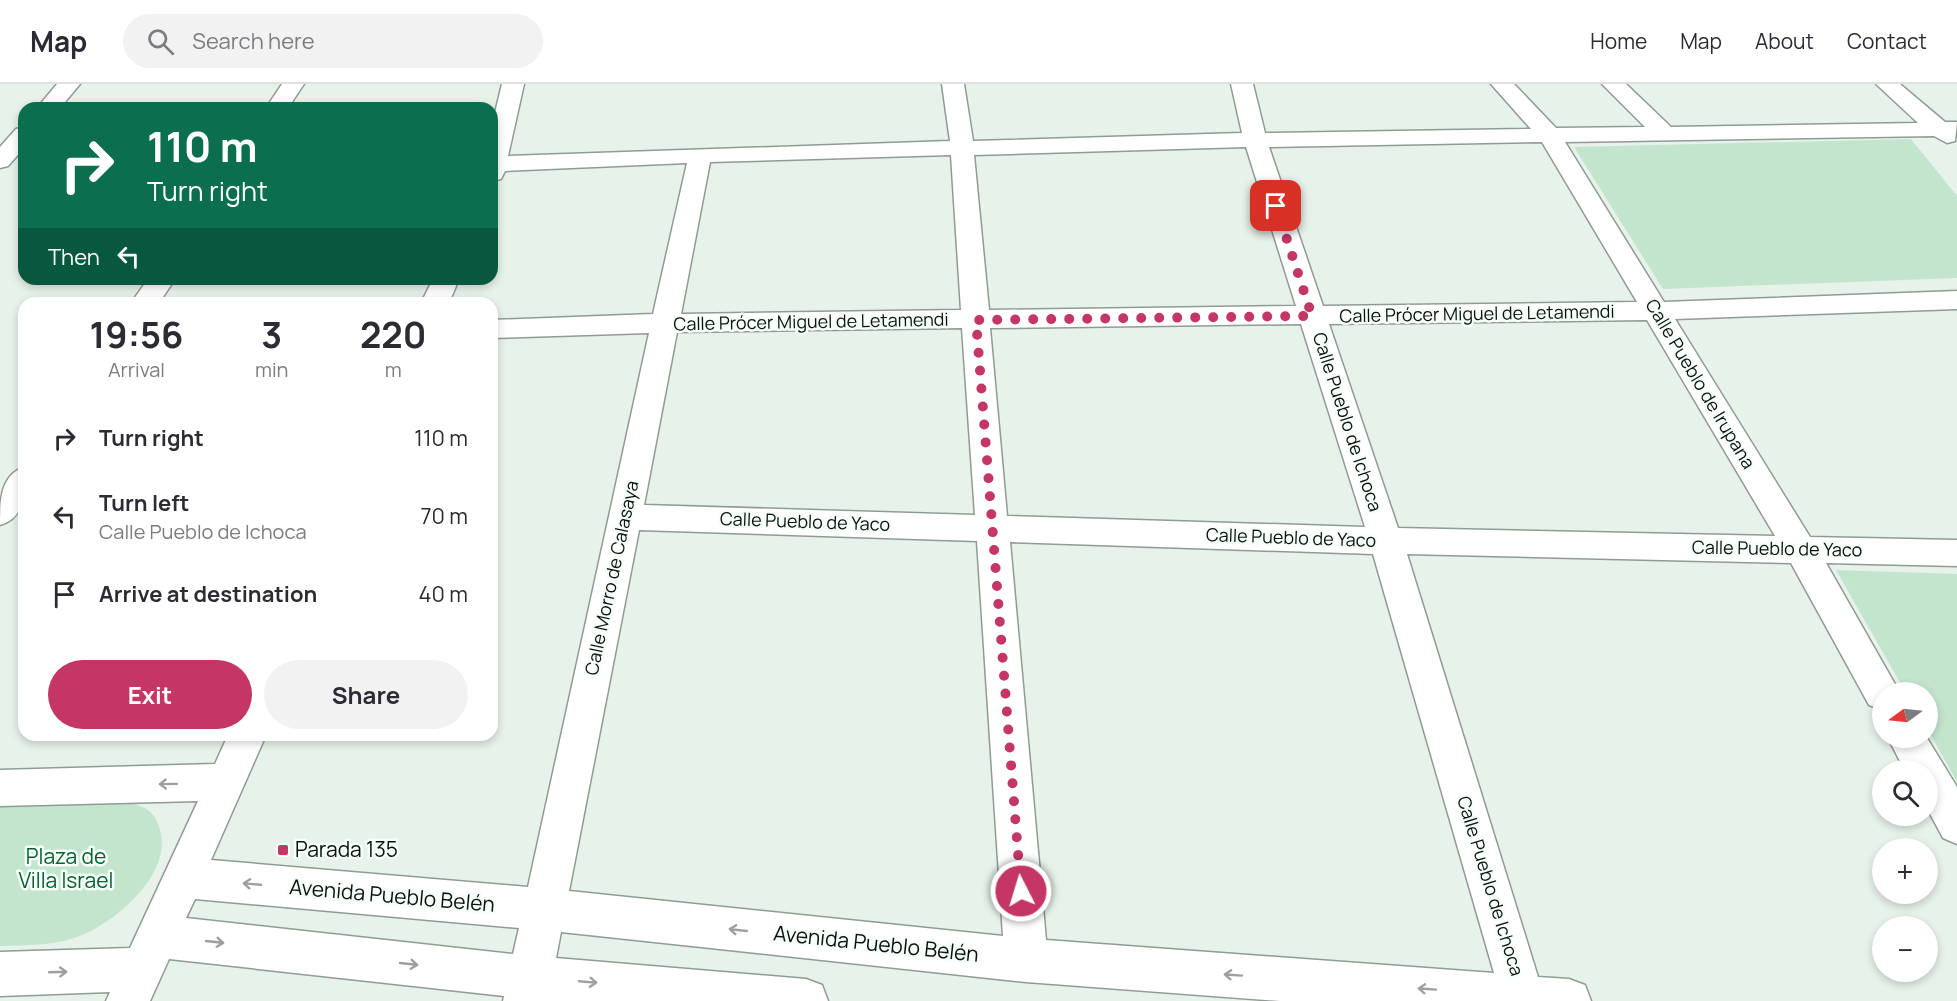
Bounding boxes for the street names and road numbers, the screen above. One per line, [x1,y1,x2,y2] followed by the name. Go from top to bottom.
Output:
[1641,294,1761,473] street label: Calle Pueblo de Irupana
[1339,299,1615,327] street label: Calle Prócer Miguel de Letamendi
[673,307,949,335] street label: Calle Prócer Miguel de Letamendi
[1308,329,1388,514] street label: Calle Pueblo de Ichoca
[579,478,643,677] street label: Calle Morro de Calasaya
[720,506,891,536] street label: Calle Pueblo de Yaco
[1206,522,1377,552] street label: Calle Pueblo de Yaco
[1692,535,1862,561] street label: Calle Pueblo de Yaco
[1452,793,1530,979] street label: Calle Pueblo de Ichoca
[288,872,496,918] street label: Avenida Pueblo Belén
[772,918,980,968] street label: Avenida Pueblo Belén

